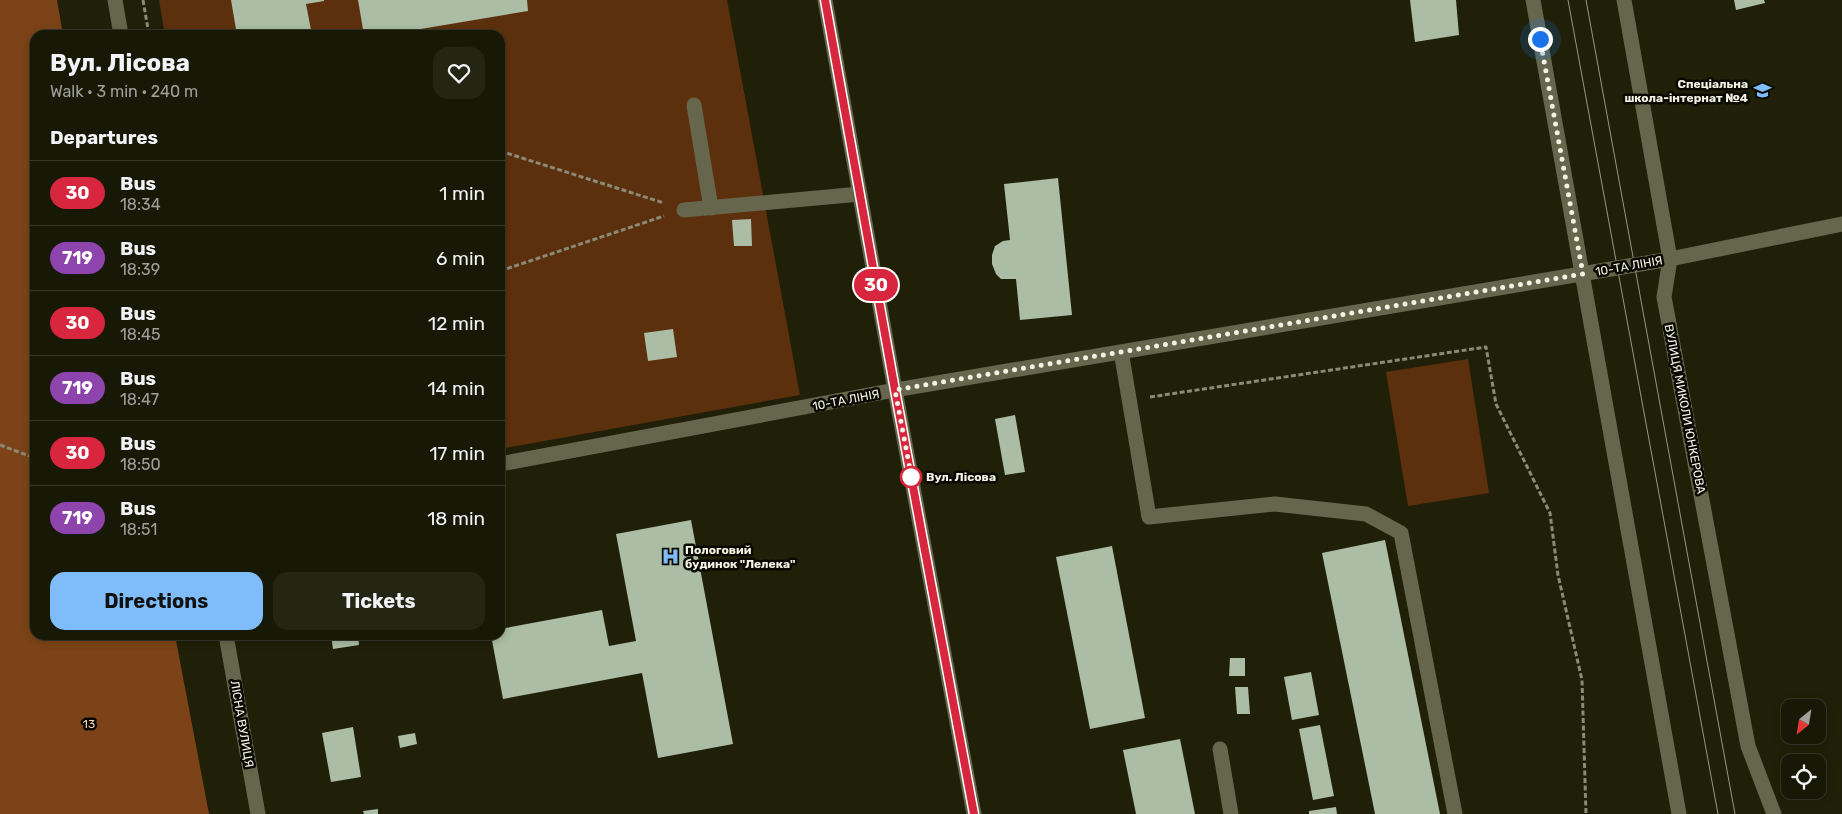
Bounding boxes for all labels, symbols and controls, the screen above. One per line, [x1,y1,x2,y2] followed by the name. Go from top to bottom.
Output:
[1528,27,1553,52] your location
[433,47,485,99] button: heart
[50,49,190,77] text: Вул. Лісова
[1624,77,1748,105] place label: Спеціальна школа-інтернат №4
[1752,81,1772,101] school or university icon: Спеціальна школа-інтернат №4
[50,82,198,101] text: Walk · 3 min · 240 m
[50,126,158,149] text: Departures
[120,172,156,195] text: Bus
[65,182,90,204] text: 30
[439,182,485,205] text: 1 min
[120,195,161,214] text: 18:34
[120,237,156,260] text: Bus
[62,247,93,269] text: 719
[436,247,485,270] text: 6 min
[1594,253,1664,279] street label: 10-ТА ЛІНІЯ
[120,260,160,279] text: 18:39
[854,269,898,301] line badge: 30
[864,274,888,296] text: 30
[120,302,156,325] text: Bus
[65,312,90,334] text: 30
[428,312,485,335] text: 12 min
[1662,323,1708,495] street label: ВУЛИЦЯ МИКОЛИ ЮНКЕРОВА
[120,325,161,344] text: 18:45
[120,367,156,390] text: Bus
[62,377,93,399] text: 719
[427,377,485,400] text: 14 min
[811,387,881,413] street label: 10-ТА ЛІНІЯ
[120,390,159,409] text: 18:47
[120,432,156,455] text: Bus
[65,442,90,464] text: 30
[429,442,485,465] text: 17 min
[120,455,161,474] text: 18:50
[900,466,922,488] marker: Вул. Лісова
[926,470,996,484] place label: Вул. Лісова
[120,497,156,520] text: Bus
[62,507,93,529] text: 719
[427,507,485,530] text: 18 min
[120,520,157,539] text: 18:51
[685,543,796,571] place label: Пологовий будинок "Лелека"
[661,547,681,567] hospital icon: Пологовий будинок "Лелека"
[50,572,263,630] button: Directions
[273,572,485,630] button: Tickets
[227,679,257,769] street label: ЛІСНА ВУЛИЦЯ
[1781,699,1826,744] north arrow
[1781,699,1826,799] map controls
[83,717,95,731] park label: 13
[1781,754,1826,799] button: locate

